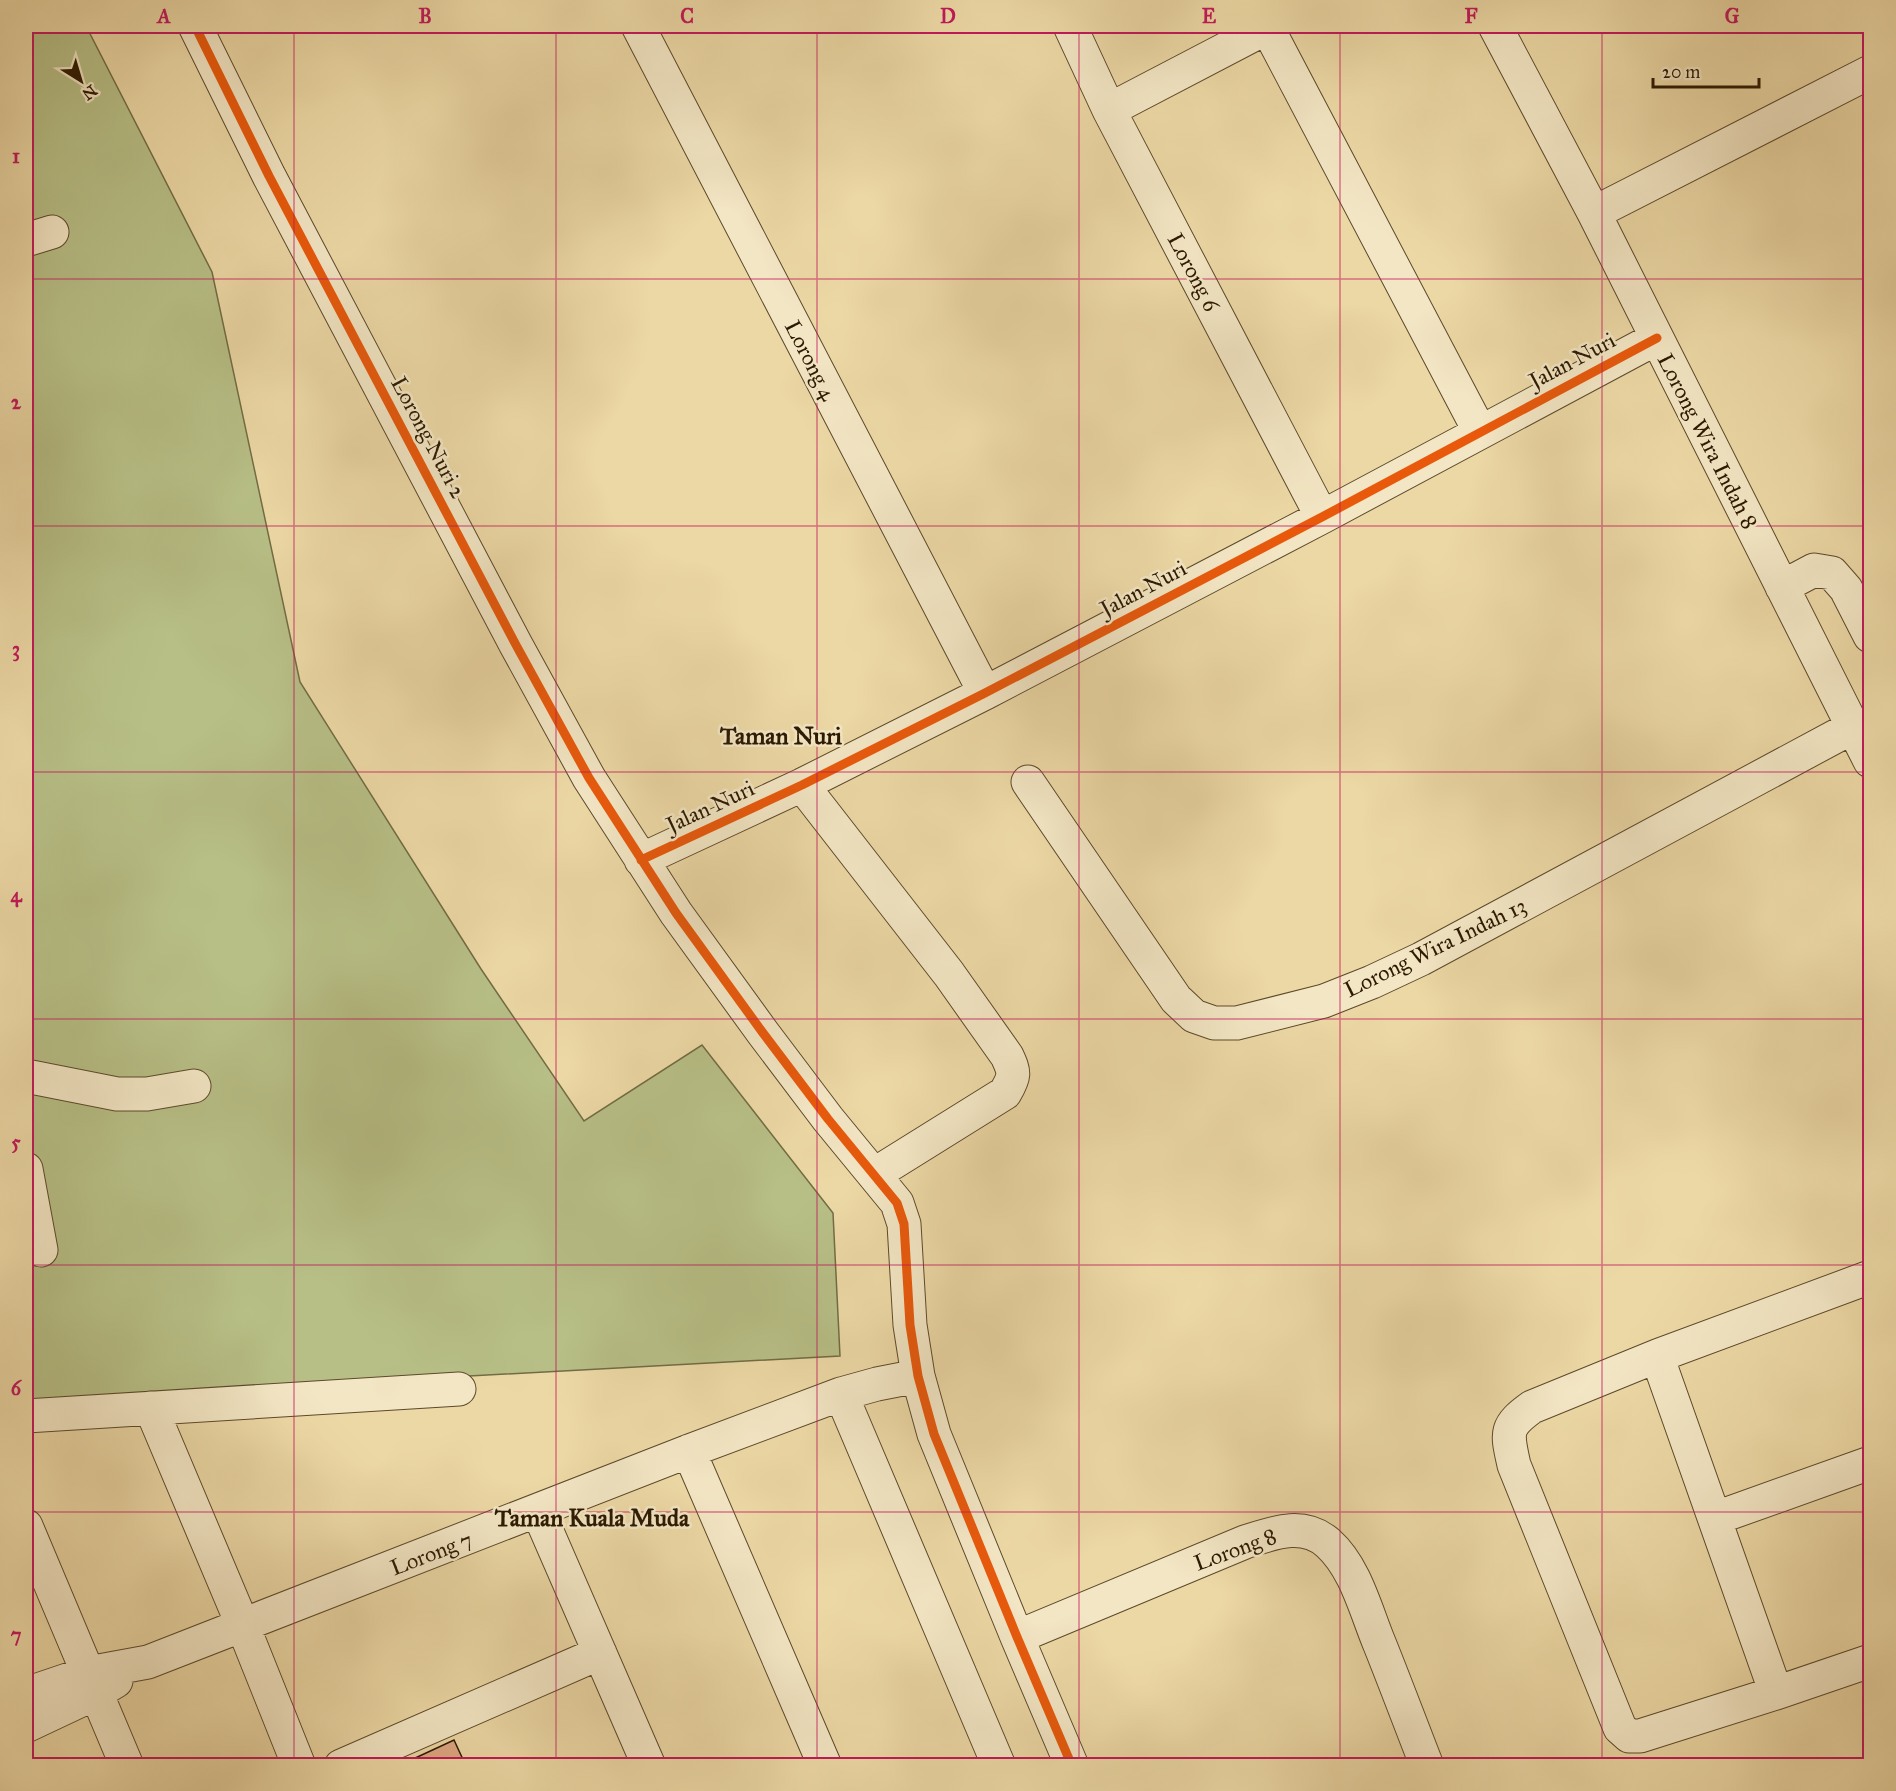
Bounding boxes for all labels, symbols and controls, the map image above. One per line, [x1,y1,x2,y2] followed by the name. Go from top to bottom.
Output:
[155,4,171,28] text: A
[418,4,432,28] text: B
[680,4,694,28] text: C
[940,4,956,28] text: D
[1202,4,1217,28] text: E
[1464,4,1478,28] text: F
[1725,4,1740,28] text: G
[51,51,111,111] north arrow
[1653,51,1760,89] scale bar
[1662,61,1700,83] text: 20 m
[78,81,101,105] text: N
[12,144,20,168] text: 1
[1162,228,1226,317] street label: Lorong 6
[779,316,842,405] street label: Lorong 4
[1523,326,1620,395] street label: Jalan Nuri
[1652,349,1763,533] street label: Lorong Wira Indah 8
[385,372,472,503] street label: Lorong Nuri 2
[11,390,22,414] text: 2
[1094,554,1191,623] street label: Jalan Nuri
[12,637,20,662] text: 3
[719,721,842,751] district label: Taman Nuri
[660,774,758,839] street label: Jalan Nuri
[10,883,22,908] text: 4
[1340,892,1531,1003] street label: Lorong Wira Indah 13
[11,1130,21,1154] text: 5
[11,1376,23,1400] text: 6
[494,1503,690,1533] district label: Taman Kuala Muda
[1190,1522,1280,1577] street label: Lorong 8
[386,1526,476,1581] street label: Lorong 7
[11,1623,22,1647] text: 7

